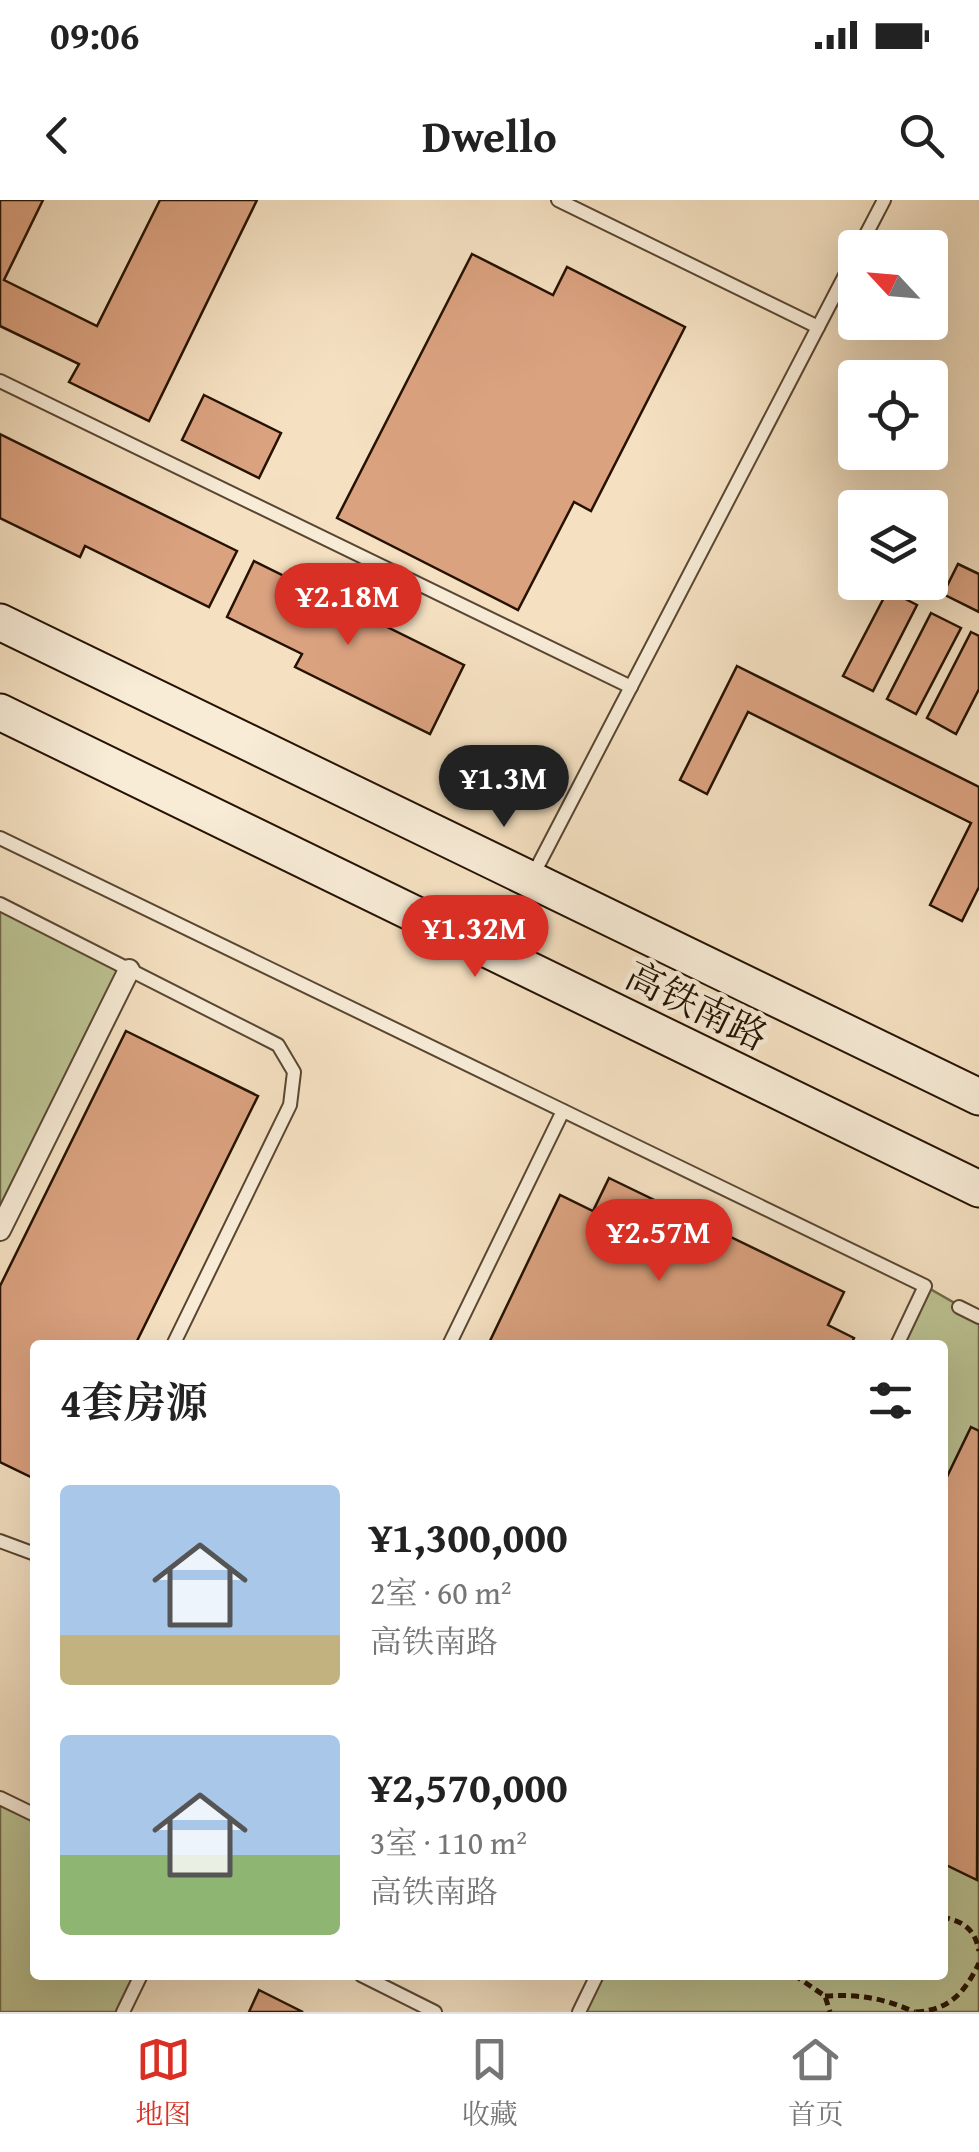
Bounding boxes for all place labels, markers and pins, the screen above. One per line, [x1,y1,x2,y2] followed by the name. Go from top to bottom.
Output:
[267,563,429,648] pin: ¥2.18M
[434,745,574,830] pin: ¥1.3M
[394,895,556,980] pin: ¥1.32M
[578,1199,740,1284] pin: ¥2.57M

